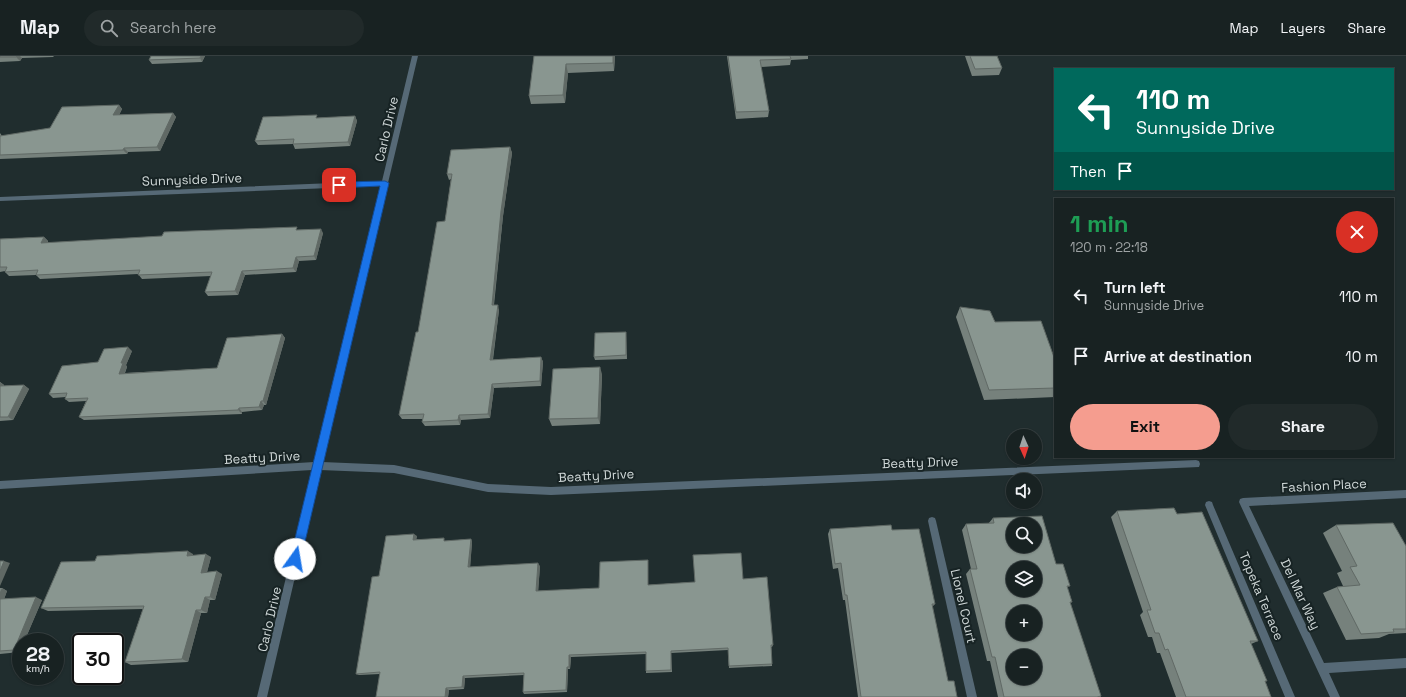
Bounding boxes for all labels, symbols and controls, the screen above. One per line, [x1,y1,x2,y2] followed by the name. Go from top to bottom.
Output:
[84,10,364,46] search box
[20,15,60,40] text: Map
[98,17,120,39] icon: search
[130,18,216,37] text: Search here
[1229,19,1259,37] text: Map
[1281,19,1325,37] text: Layers
[1347,19,1386,37] text: Share
[1136,81,1210,117] text: 110 m
[1070,84,1122,136] icon: left
[371,95,402,163] street label: Carlo Drive
[1136,116,1275,139] text: Sunnyside Drive
[1114,160,1136,182] icon: arrive
[1070,162,1106,181] text: Then
[322,168,356,202] pin
[142,169,242,190] street label: Sunnyside Drive
[328,174,350,196] icon: arrive
[1070,208,1129,239] text: 1 min
[1336,211,1378,253] button: close
[1070,239,1148,256] text: 120 m · 22:18
[1104,278,1166,297] text: Turn left
[1070,285,1092,307] icon: left
[1339,287,1378,306] text: 110 m
[1104,297,1204,314] text: Sunnyside Drive
[1070,345,1092,367] icon: arrive
[1104,347,1252,366] text: Arrive at destination
[1345,347,1378,366] text: 10 m
[1070,404,1220,450] button: Exit
[1228,404,1378,450] button: Share
[1006,429,1042,465] north arrow
[1006,429,1042,685] map controls
[223,447,301,468] street label: Beatty Drive
[882,453,958,472] street label: Beatty Drive
[557,465,635,486] street label: Beatty Drive
[1006,473,1042,509] button: sound
[1281,475,1367,496] street label: Fashion Place
[1006,517,1042,553] button: search
[274,538,316,580] position arrow
[1235,550,1288,643] street label: Topeka Terrace
[1277,556,1324,632] street label: Del Mar Way
[1006,561,1042,597] button: layers
[947,567,980,645] street label: Lionel Court
[254,585,285,653] street label: Carlo Drive
[1006,605,1042,641] button: +
[72,633,124,685] speed limit sign: 30
[26,641,50,667] text: 28
[1006,649,1042,685] button: −
[26,662,50,675] text: km/h

